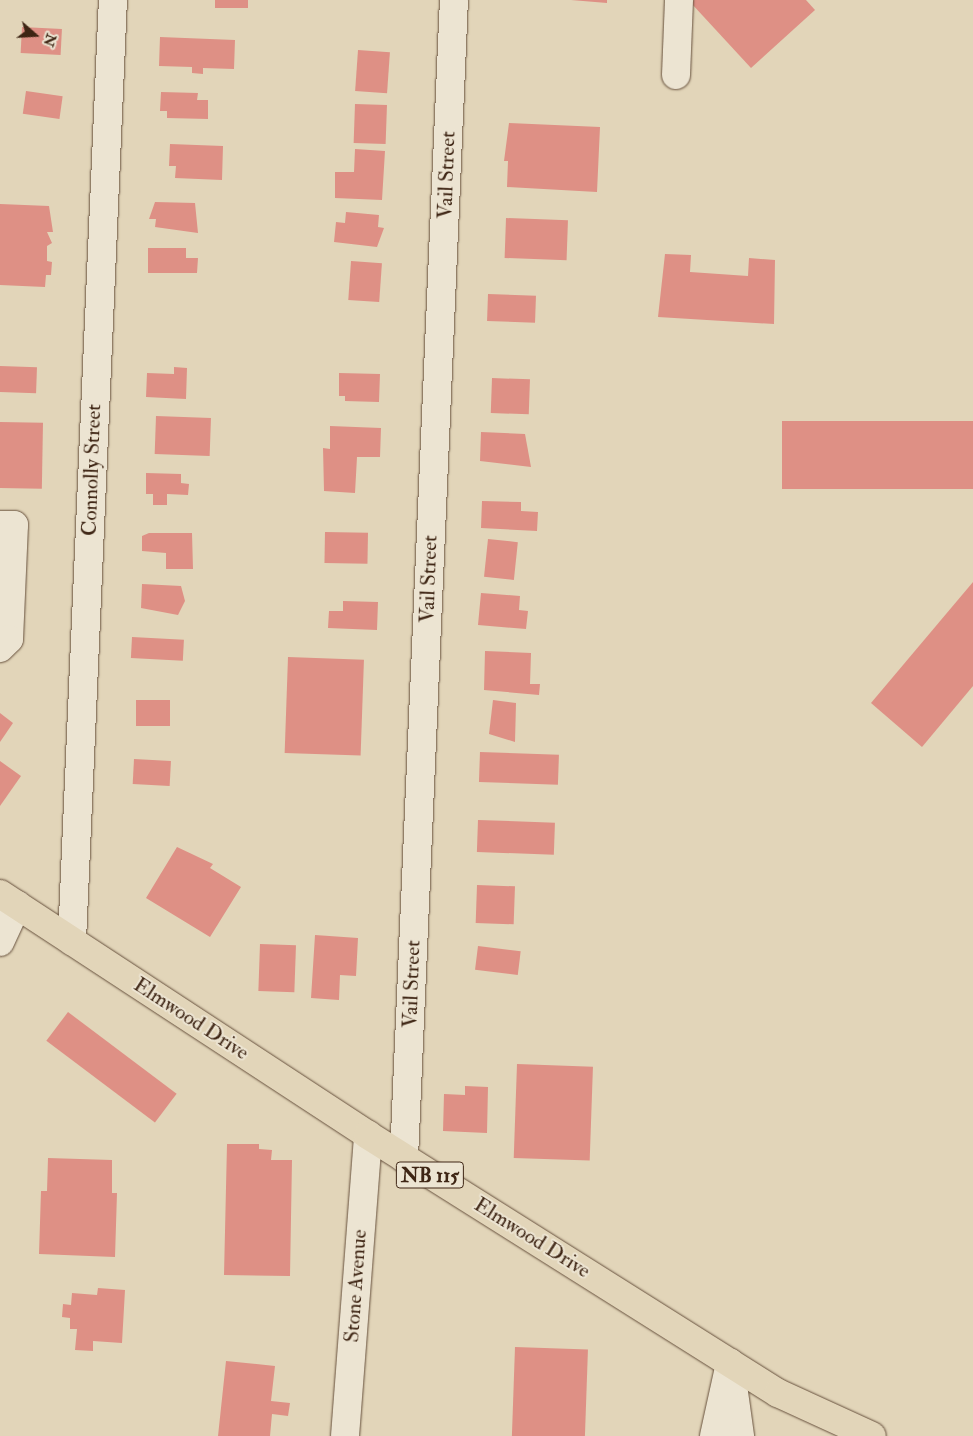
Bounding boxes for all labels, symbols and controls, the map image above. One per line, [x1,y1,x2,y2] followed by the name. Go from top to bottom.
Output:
[10,10,60,60] north arrow
[40,31,60,49] text: N
[433,131,461,219] street label: Vail Street
[77,404,107,536] street label: Connolly Street
[415,535,443,623] street label: Vail Street
[398,940,426,1028] street label: Vail Street
[129,972,253,1066] street label: Elmwood Drive
[395,1158,465,1192] road number: NB 115
[469,1192,595,1284] street label: Elmwood Drive
[339,1229,373,1343] street label: Stone Avenue

